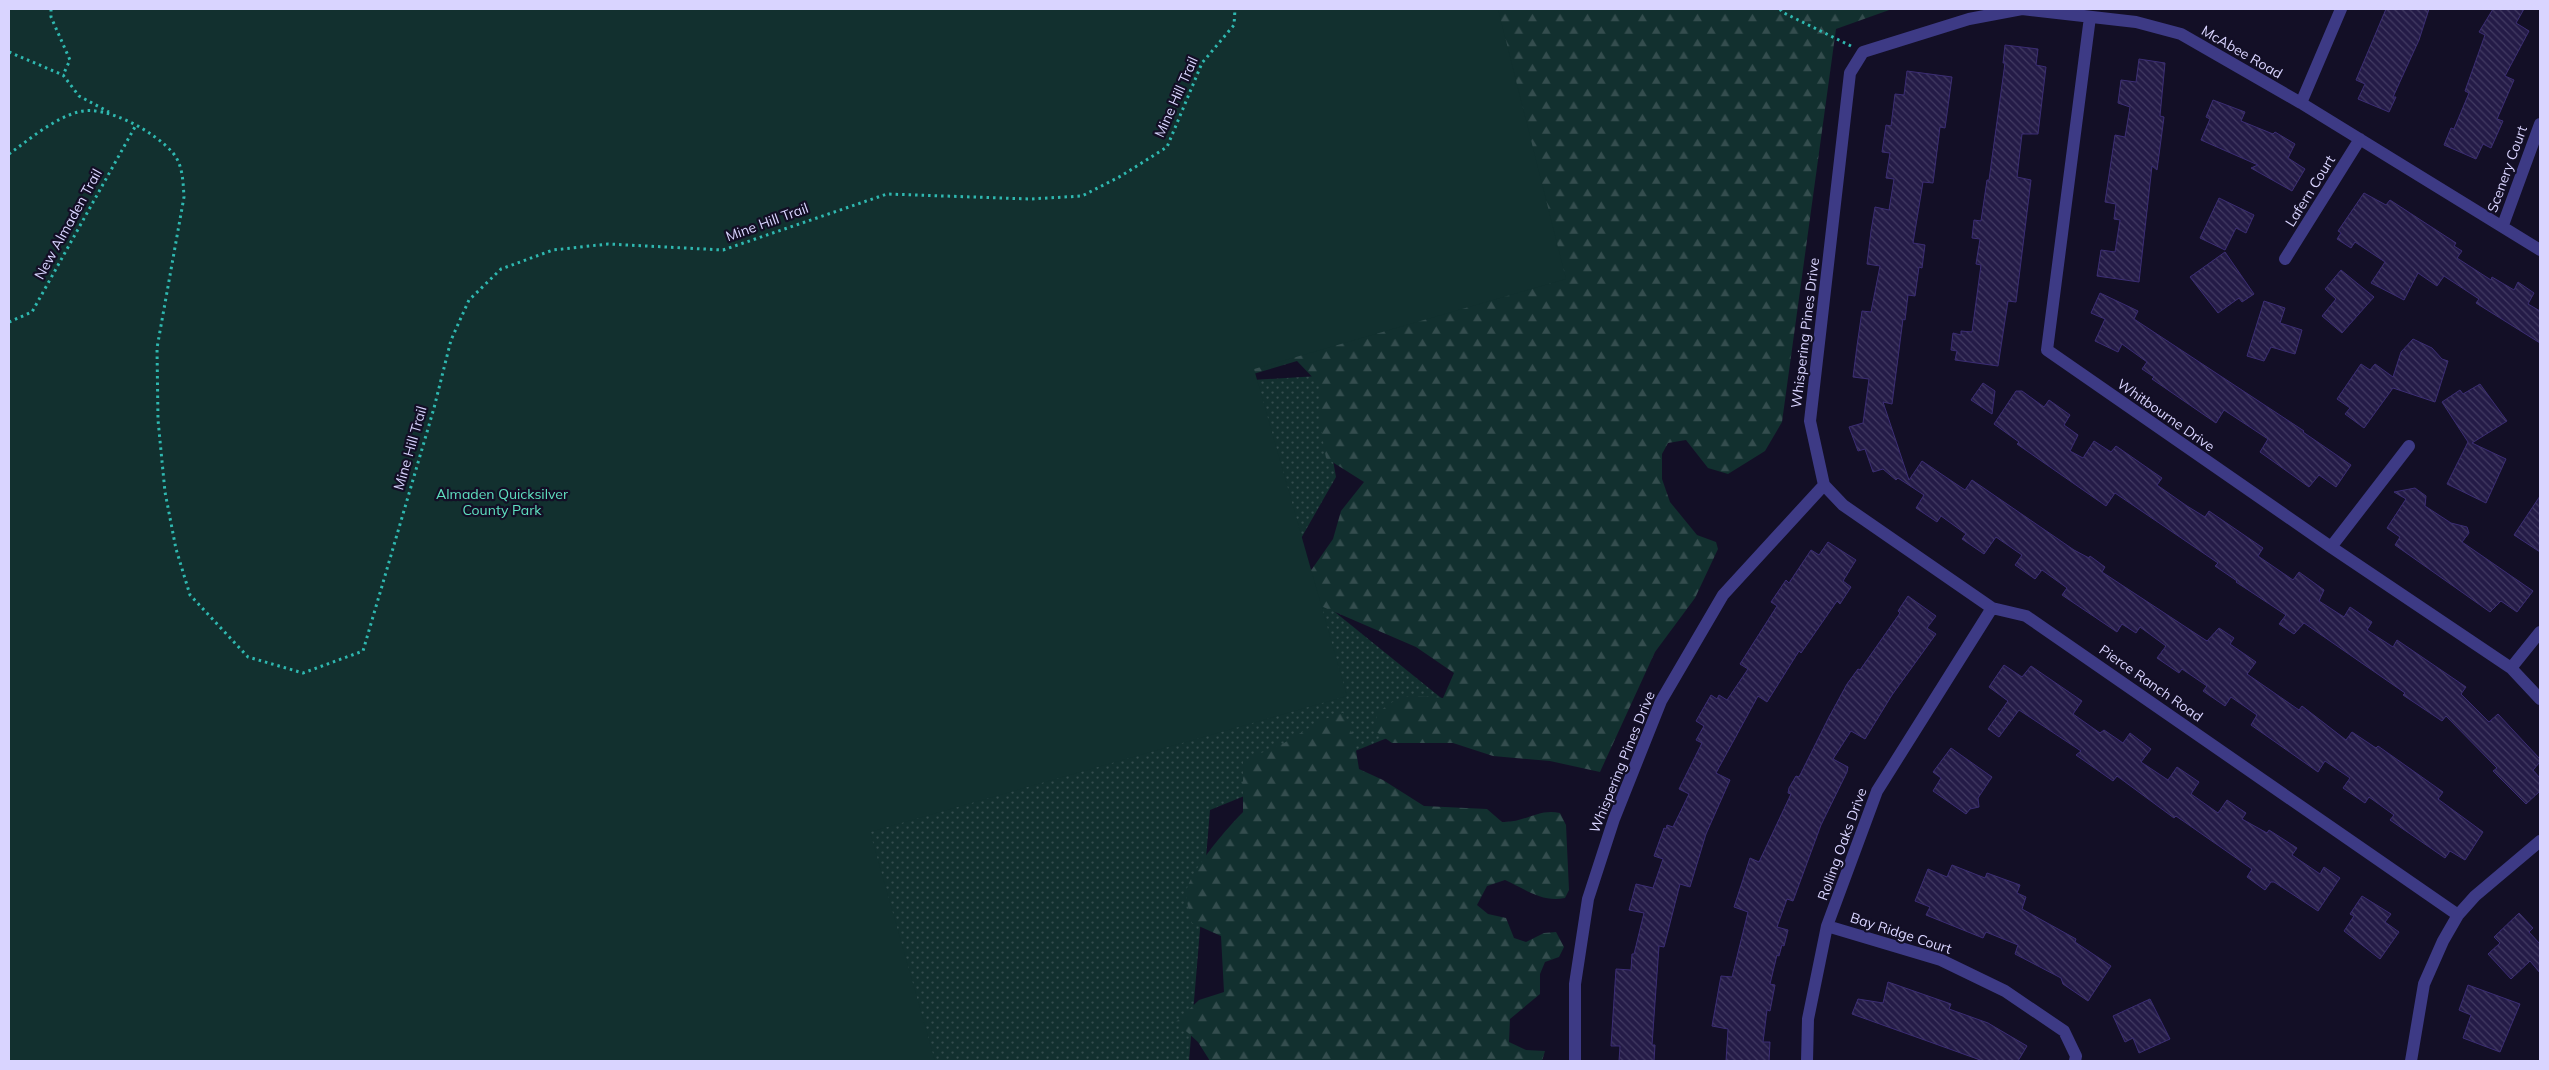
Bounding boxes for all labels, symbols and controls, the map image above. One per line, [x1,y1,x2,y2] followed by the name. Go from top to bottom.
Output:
[2198,21,2286,83] street label: McAbee Road
[1150,54,1202,140] street label: Mine Hill Trail
[2483,123,2531,215] street label: Scenery Court
[2281,152,2339,230] street label: Lafern Court
[30,166,106,282] street label: New Almaden Trail
[723,199,811,245] street label: Mine Hill Trail
[1787,257,1823,409] street label: Whispering Pines Drive
[2114,375,2218,455] street label: Whitbourne Drive
[389,404,431,492] street label: Mine Hill Trail
[436,485,569,519] park label: Almaden Quicksilver County Park
[2096,640,2206,726] street label: Pierce Ranch Road
[1585,688,1659,836] street label: Whispering Pines Drive
[1813,785,1871,903] street label: Rolling Oaks Drive
[1848,908,1954,958] street label: Bay Ridge Court

